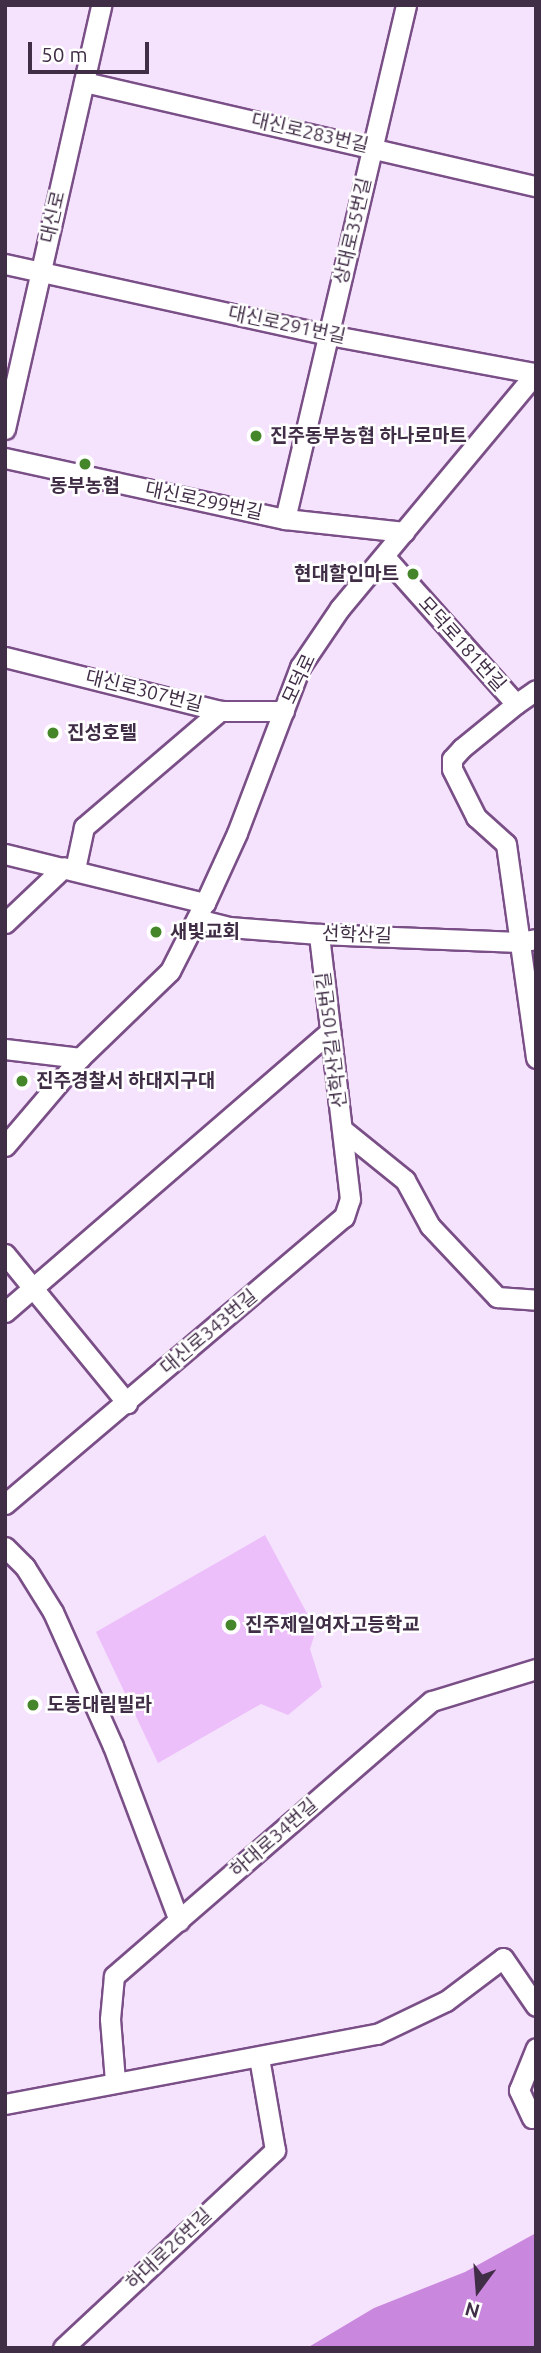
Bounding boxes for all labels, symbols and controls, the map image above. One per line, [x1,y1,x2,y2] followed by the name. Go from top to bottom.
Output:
[32,28,152,72] scale bar
[41,42,88,66] text: 50 m
[249,108,371,158] street label: 대신로283번길
[330,175,376,287] street label: 상대로35번길
[36,189,70,245] street label: 대신로
[226,301,348,349] street label: 대신로291번길
[270,425,467,447] place label: 진주동부농협 하나로마트
[248,428,264,444] marker: 진주동부농협 하나로마트
[77,456,93,472] marker: 동부농협
[50,475,120,497] place label: 동부농협
[143,477,265,525] street label: 대신로299번길
[294,563,399,585] place label: 현대할인마트
[405,566,421,582] marker: 현대할인마트
[414,592,510,696] street label: 모덕로181번길
[278,650,320,708] street label: 모덕로
[83,665,205,717] street label: 대신로307번길
[67,722,137,744] place label: 진성호텔
[45,725,61,741] marker: 진성호텔
[170,921,240,943] place label: 새빛교회
[322,922,392,948] street label: 선학산길
[148,924,164,940] marker: 새빛교회
[312,971,352,1109] street label: 선학산길105번길
[36,1070,215,1092] place label: 진주경찰서 하대지구대
[14,1073,30,1089] marker: 진주경찰서 하대지구대
[156,1285,262,1379] street label: 대신로343번길
[245,1614,420,1636] place label: 진주제일여자고등학교
[223,1617,239,1633] marker: 진주제일여자고등학교
[47,1694,152,1716] place label: 도동대림빌라
[25,1697,41,1713] marker: 도동대림빌라
[225,1794,323,1882] street label: 하대로34번길
[121,2204,217,2294] street label: 하대로26번길
[443,2255,513,2325] north arrow
[462,2298,482,2323] text: N

